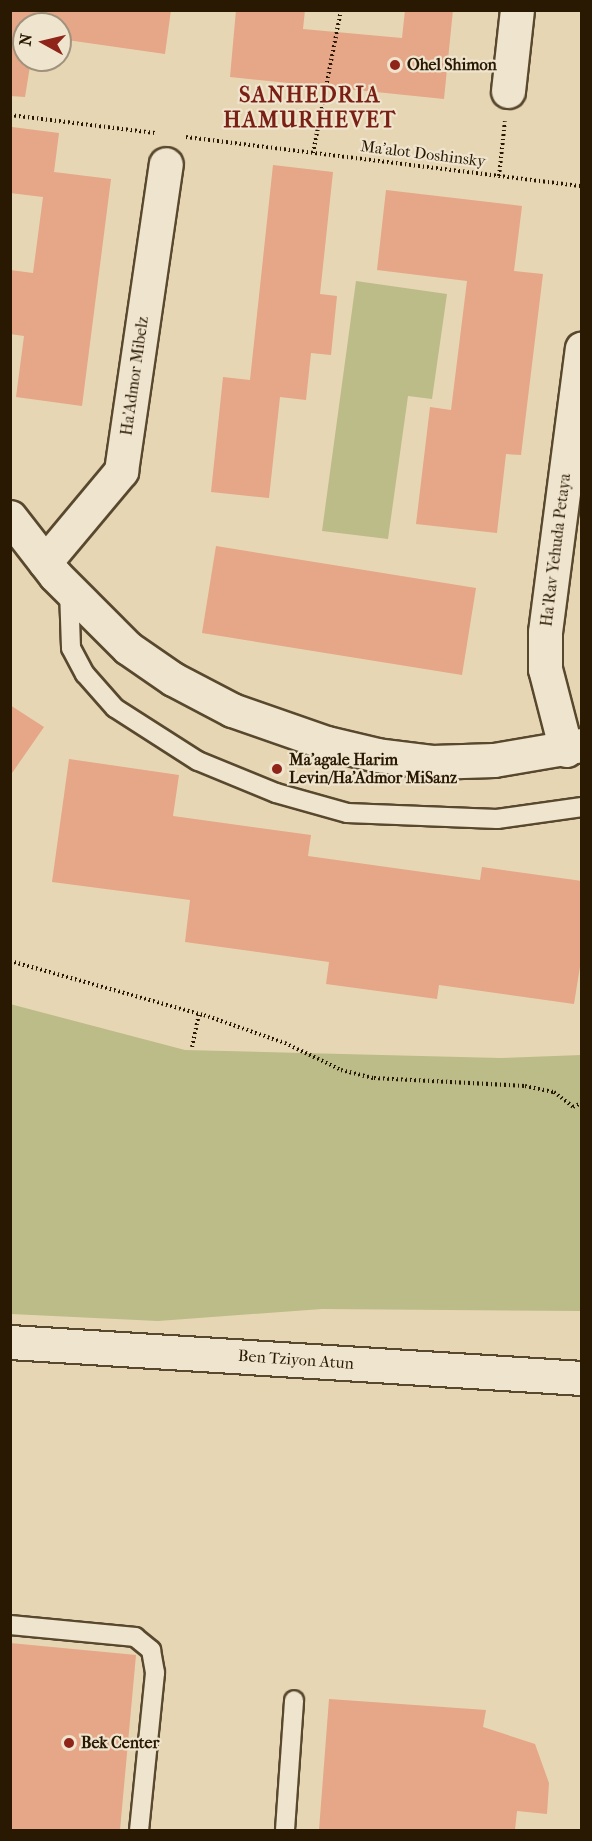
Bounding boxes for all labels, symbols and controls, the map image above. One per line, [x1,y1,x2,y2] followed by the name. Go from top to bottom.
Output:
[12,12,72,72] north arrow
[15,32,36,47] text: N
[407,55,497,75] place label: Ohel Shimon
[388,58,402,72] marker: Ohel Shimon
[223,82,397,134] district label: SANHEDRIA HAMURHEVET
[359,137,487,171] street label: Ma'alot Doshinsky
[117,315,153,437] street label: Ha'Admor Mibelz
[537,472,575,628] street label: Ha'Rav Yehuda Petaya
[289,750,457,788] place label: Ma'agale Harim Levin/Ha'Admor MiSanz
[270,762,284,776] marker: Ma'agale Harim Levin/Ha'Admor MiSanz
[238,1346,354,1374] street label: Ben Tziyon Atun
[81,1733,159,1753] place label: Bek Center
[62,1736,76,1750] marker: Bek Center

